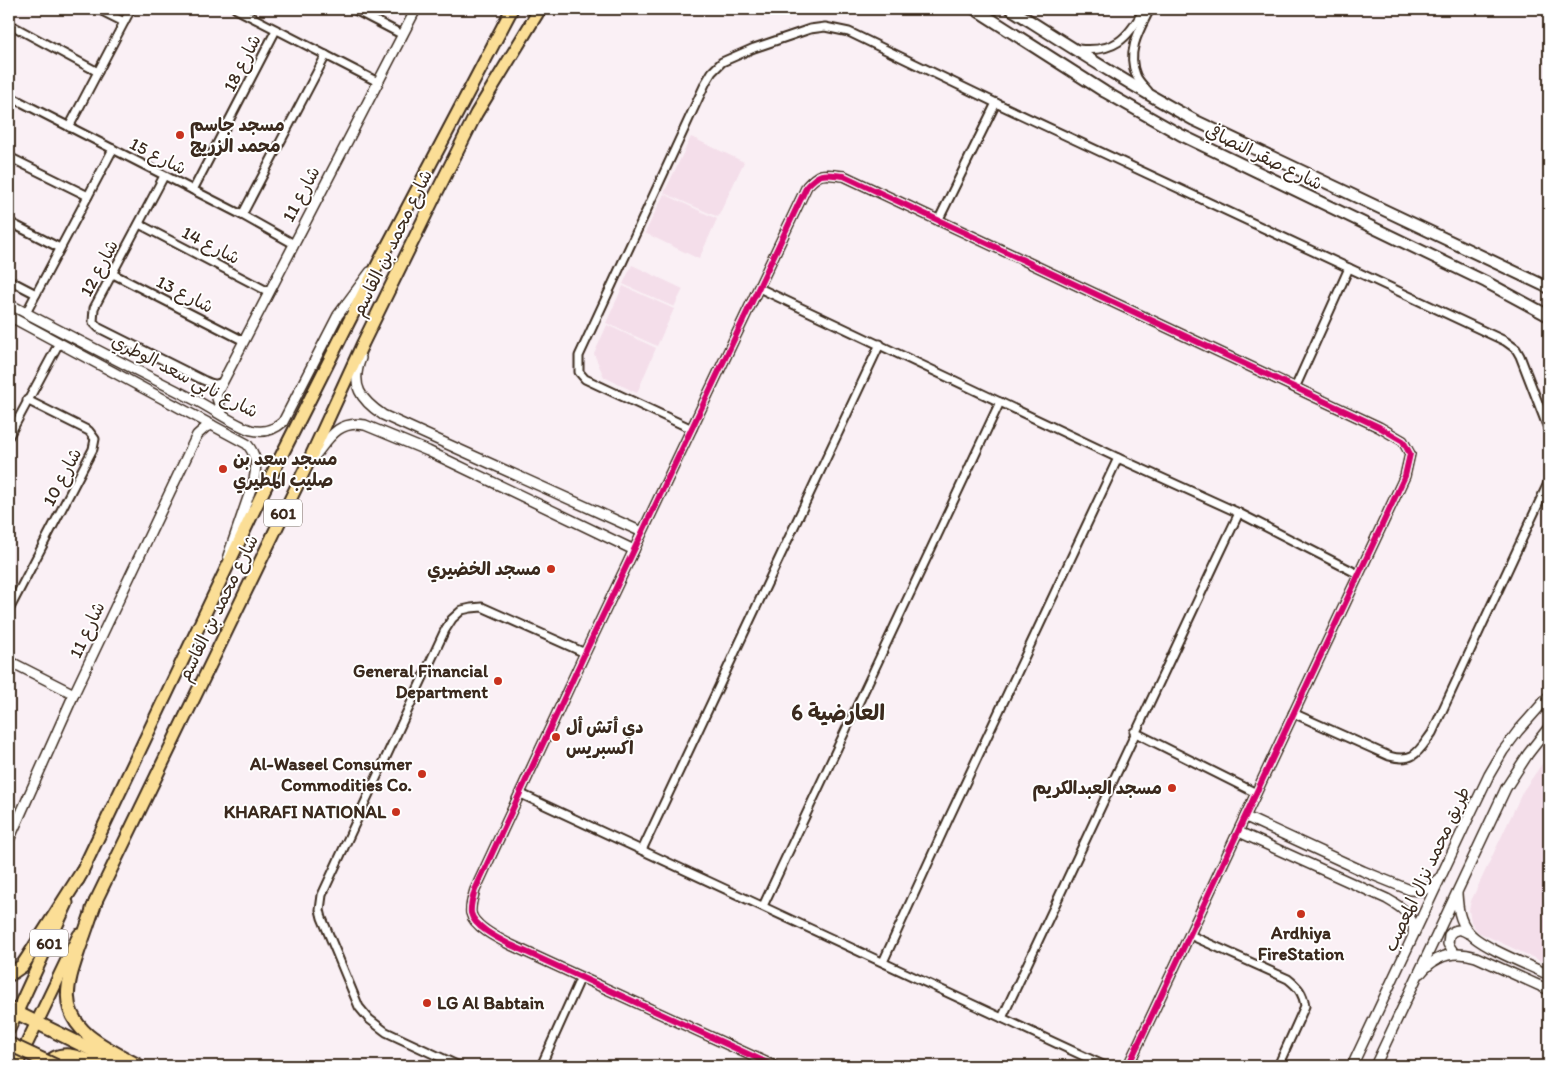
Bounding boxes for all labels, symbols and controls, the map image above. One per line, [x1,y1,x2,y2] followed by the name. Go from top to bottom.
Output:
[218,31,267,96] street label: شارع 18
[190,114,285,157] place label: مسجد جاسم محمد الزريج
[1201,118,1327,197] street label: شارع صقر النصافي
[174,129,186,141] marker: مسجد جاسم محمد الزريج
[125,132,190,180] street label: شارع 15
[277,162,326,226] street label: شارع 11
[347,166,440,321] street label: شارع محمد بن القاسم
[178,221,244,270] street label: شارع 14
[75,236,124,300] street label: شارع 12
[152,270,217,319] street label: شارع 13
[106,330,262,427] street label: شارع نابي سعد الوطري
[38,444,87,510] street label: شارع 10
[233,448,337,494] place label: مسجد سعد بن صليب المطيري
[217,463,229,475] marker: مسجد سعد بن صليب المطيري
[264,499,302,526] road number: 601
[173,531,266,686] street label: شارع محمد بن القاسم
[427,558,541,583] place label: مسجد الخضيري
[545,563,557,575] marker: مسجد الخضيري
[64,598,110,662] street label: شارع 11
[353,660,489,703] place label: General Financial Department
[492,675,504,687] marker: General Financial Department
[791,699,885,726] district label: العارضية 6
[566,716,644,759] place label: دي أتش أل اكسبريس
[550,731,562,743] marker: دي أتش أل اكسبريس
[249,753,413,796] place label: Al-Waseel Consumer Commodities Co.
[416,768,428,780] marker: Al-Waseel Consumer Commodities Co.
[1033,777,1162,802] place label: مسجد العبدالكريم
[1166,782,1178,794] marker: مسجد العبدالكريم
[1379,783,1475,955] street label: طريق محمد نزال المعصب
[224,801,387,823] place label: KHARAFI NATIONAL
[390,806,402,818] marker: KHARAFI NATIONAL
[1295,908,1307,920] marker: Ardhiya FireStation
[1258,922,1345,965] place label: Ardhiya FireStation
[30,930,68,956] road number: 601
[437,992,545,1014] place label: LG Al Babtain
[421,997,433,1009] marker: LG Al Babtain

